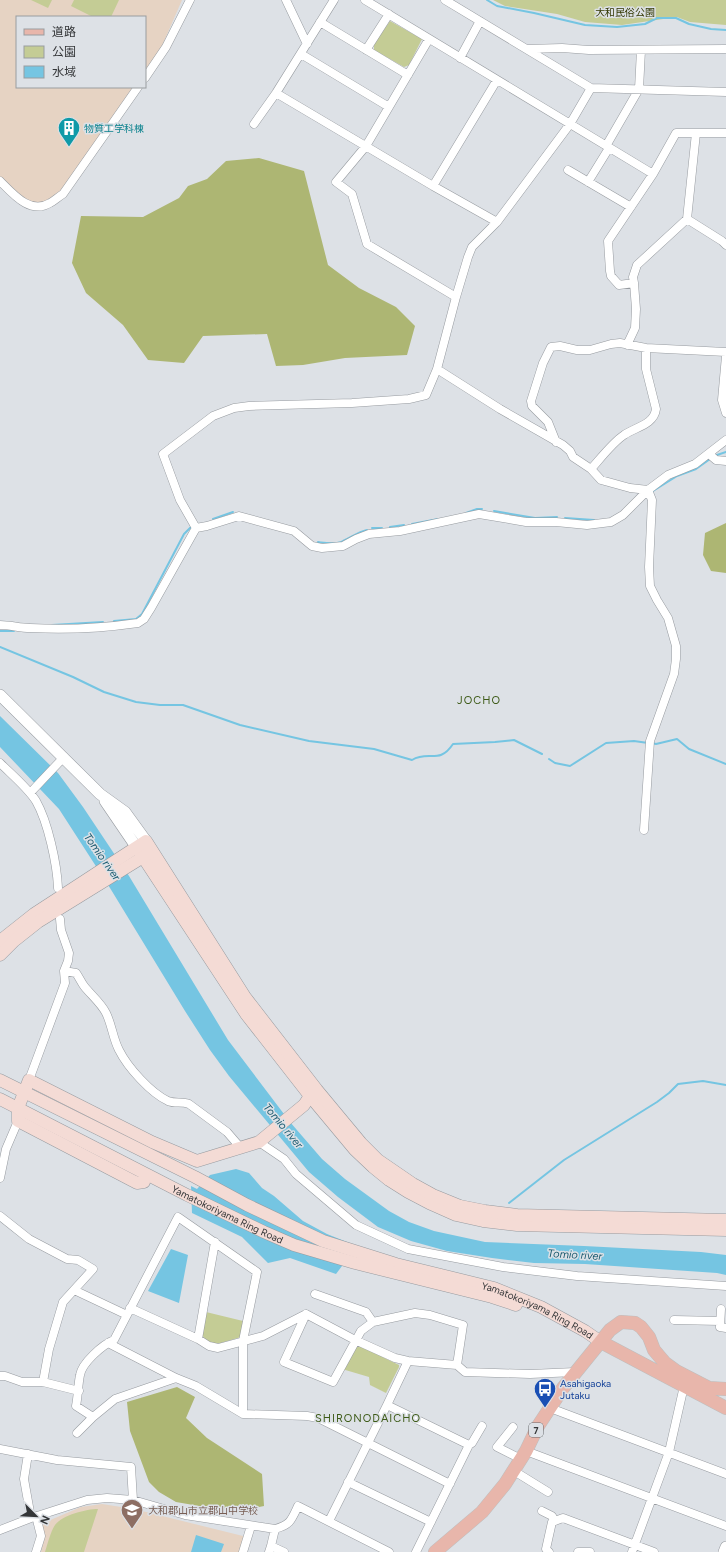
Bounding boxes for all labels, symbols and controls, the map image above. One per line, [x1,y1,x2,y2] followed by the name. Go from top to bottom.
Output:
[595,6,655,19] park label: 大和民俗公園
[16,16,146,88] legend
[52,25,76,39] text: 道路
[52,45,76,59] text: 公園
[52,65,76,79] text: 水域
[56,115,82,148] building icon: 物質工学科棟
[84,122,144,135] place label: 物質工学科棟
[457,694,501,707] district label: JOCHO
[81,831,124,884] water label: Tomio river
[261,1101,306,1152] water label: Tomio river
[170,1182,285,1246] street label: Yamatokoriyama Ring Road
[547,1247,604,1263] water label: Tomio river
[480,1279,596,1341] street label: Yamatokoriyama Ring Road
[532,1376,558,1409] bus stop icon: Asahigaoka Jutaku
[560,1377,611,1402] place label: Asahigaoka Jutaku
[315,1412,421,1425] district label: SHIRONODAICHO
[529,1423,543,1437] road number: 7
[16,1496,56,1536] north arrow
[119,1497,145,1530] school or university icon: 大和郡山市立郡山中学校
[148,1504,258,1517] place label: 大和郡山市立郡山中学校
[37,1513,52,1526] text: N

